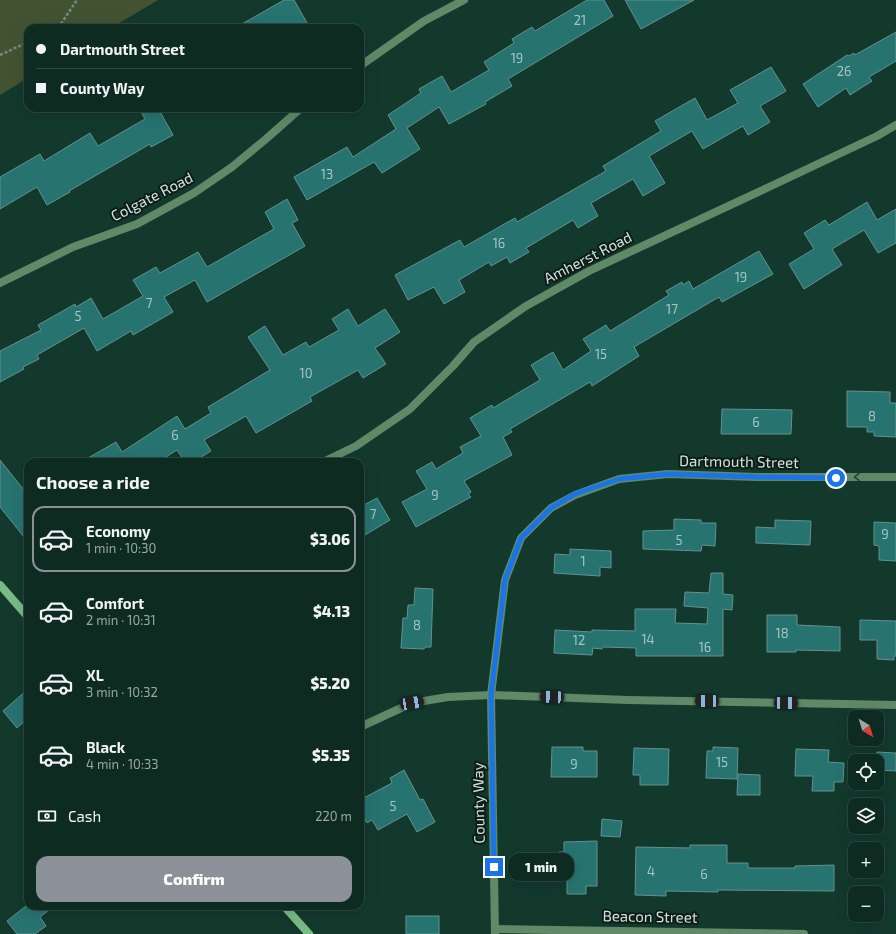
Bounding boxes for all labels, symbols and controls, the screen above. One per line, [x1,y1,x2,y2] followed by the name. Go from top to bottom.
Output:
[574,12,586,28] house number: 21
[60,40,185,58] text: Dartmouth Street
[511,50,523,66] house number: 19
[837,63,851,79] house number: 26
[60,79,144,97] text: County Way
[321,166,333,182] house number: 13
[107,168,196,224] street label: Colgate Road
[540,227,635,287] street label: Amherst Road
[493,235,505,251] house number: 16
[735,269,747,285] house number: 19
[146,295,153,311] house number: 7
[666,301,678,317] house number: 17
[75,308,82,324] house number: 5
[595,346,607,362] house number: 15
[299,365,313,381] house number: 10
[868,408,876,424] house number: 8
[752,414,760,430] house number: 6
[171,427,179,443] house number: 6
[679,451,799,471] street label: Dartmouth Street
[827,469,845,487] route start
[36,471,150,493] text: Choose a ride
[854,473,860,482] one-way arrow
[431,487,439,503] house number: 9
[370,506,377,522] house number: 7
[38,521,74,557] icon: car
[86,522,151,540] text: Economy
[881,526,889,542] house number: 9
[310,530,350,548] text: $3.06
[676,532,683,548] house number: 5
[86,540,156,556] text: 1 min · 10:30
[580,553,586,569] house number: 1
[38,593,74,629] icon: car
[86,594,144,612] text: Comfort
[313,602,350,620] text: $4.13
[86,612,156,628] text: 2 min · 10:31
[413,617,421,633] house number: 8
[775,625,789,641] house number: 18
[641,631,655,647] house number: 14
[573,632,585,648] house number: 12
[699,639,711,655] house number: 16
[38,665,74,701] icon: car
[86,666,104,684] text: XL
[310,674,350,692] text: $5.20
[86,684,158,700] text: 3 min · 10:32
[540,691,564,703] car
[399,695,425,711] car
[695,695,719,707] car
[774,697,798,709] car
[848,710,884,746] north arrow
[848,710,884,922] map controls
[38,737,74,773] icon: car
[86,738,125,756] text: Black
[312,746,350,764] text: $5.35
[716,754,728,770] house number: 15
[848,754,884,790] button: locate
[86,756,158,772] text: 4 min · 10:33
[570,756,578,772] house number: 9
[468,762,488,844] street label: County Way
[390,798,397,814] house number: 5
[848,798,884,834] button: layers
[36,805,58,827] icon: cash
[68,807,101,825] text: Cash
[315,808,352,824] text: 220 m
[848,842,884,878] button: +
[508,853,574,881] callout: 1 min
[36,856,352,902] button: Confirm
[485,858,503,876] route end
[525,859,557,875] text: 1 min
[647,863,655,879] house number: 4
[700,866,708,882] house number: 6
[848,886,884,922] button: −
[602,906,698,926] street label: Beacon Street

